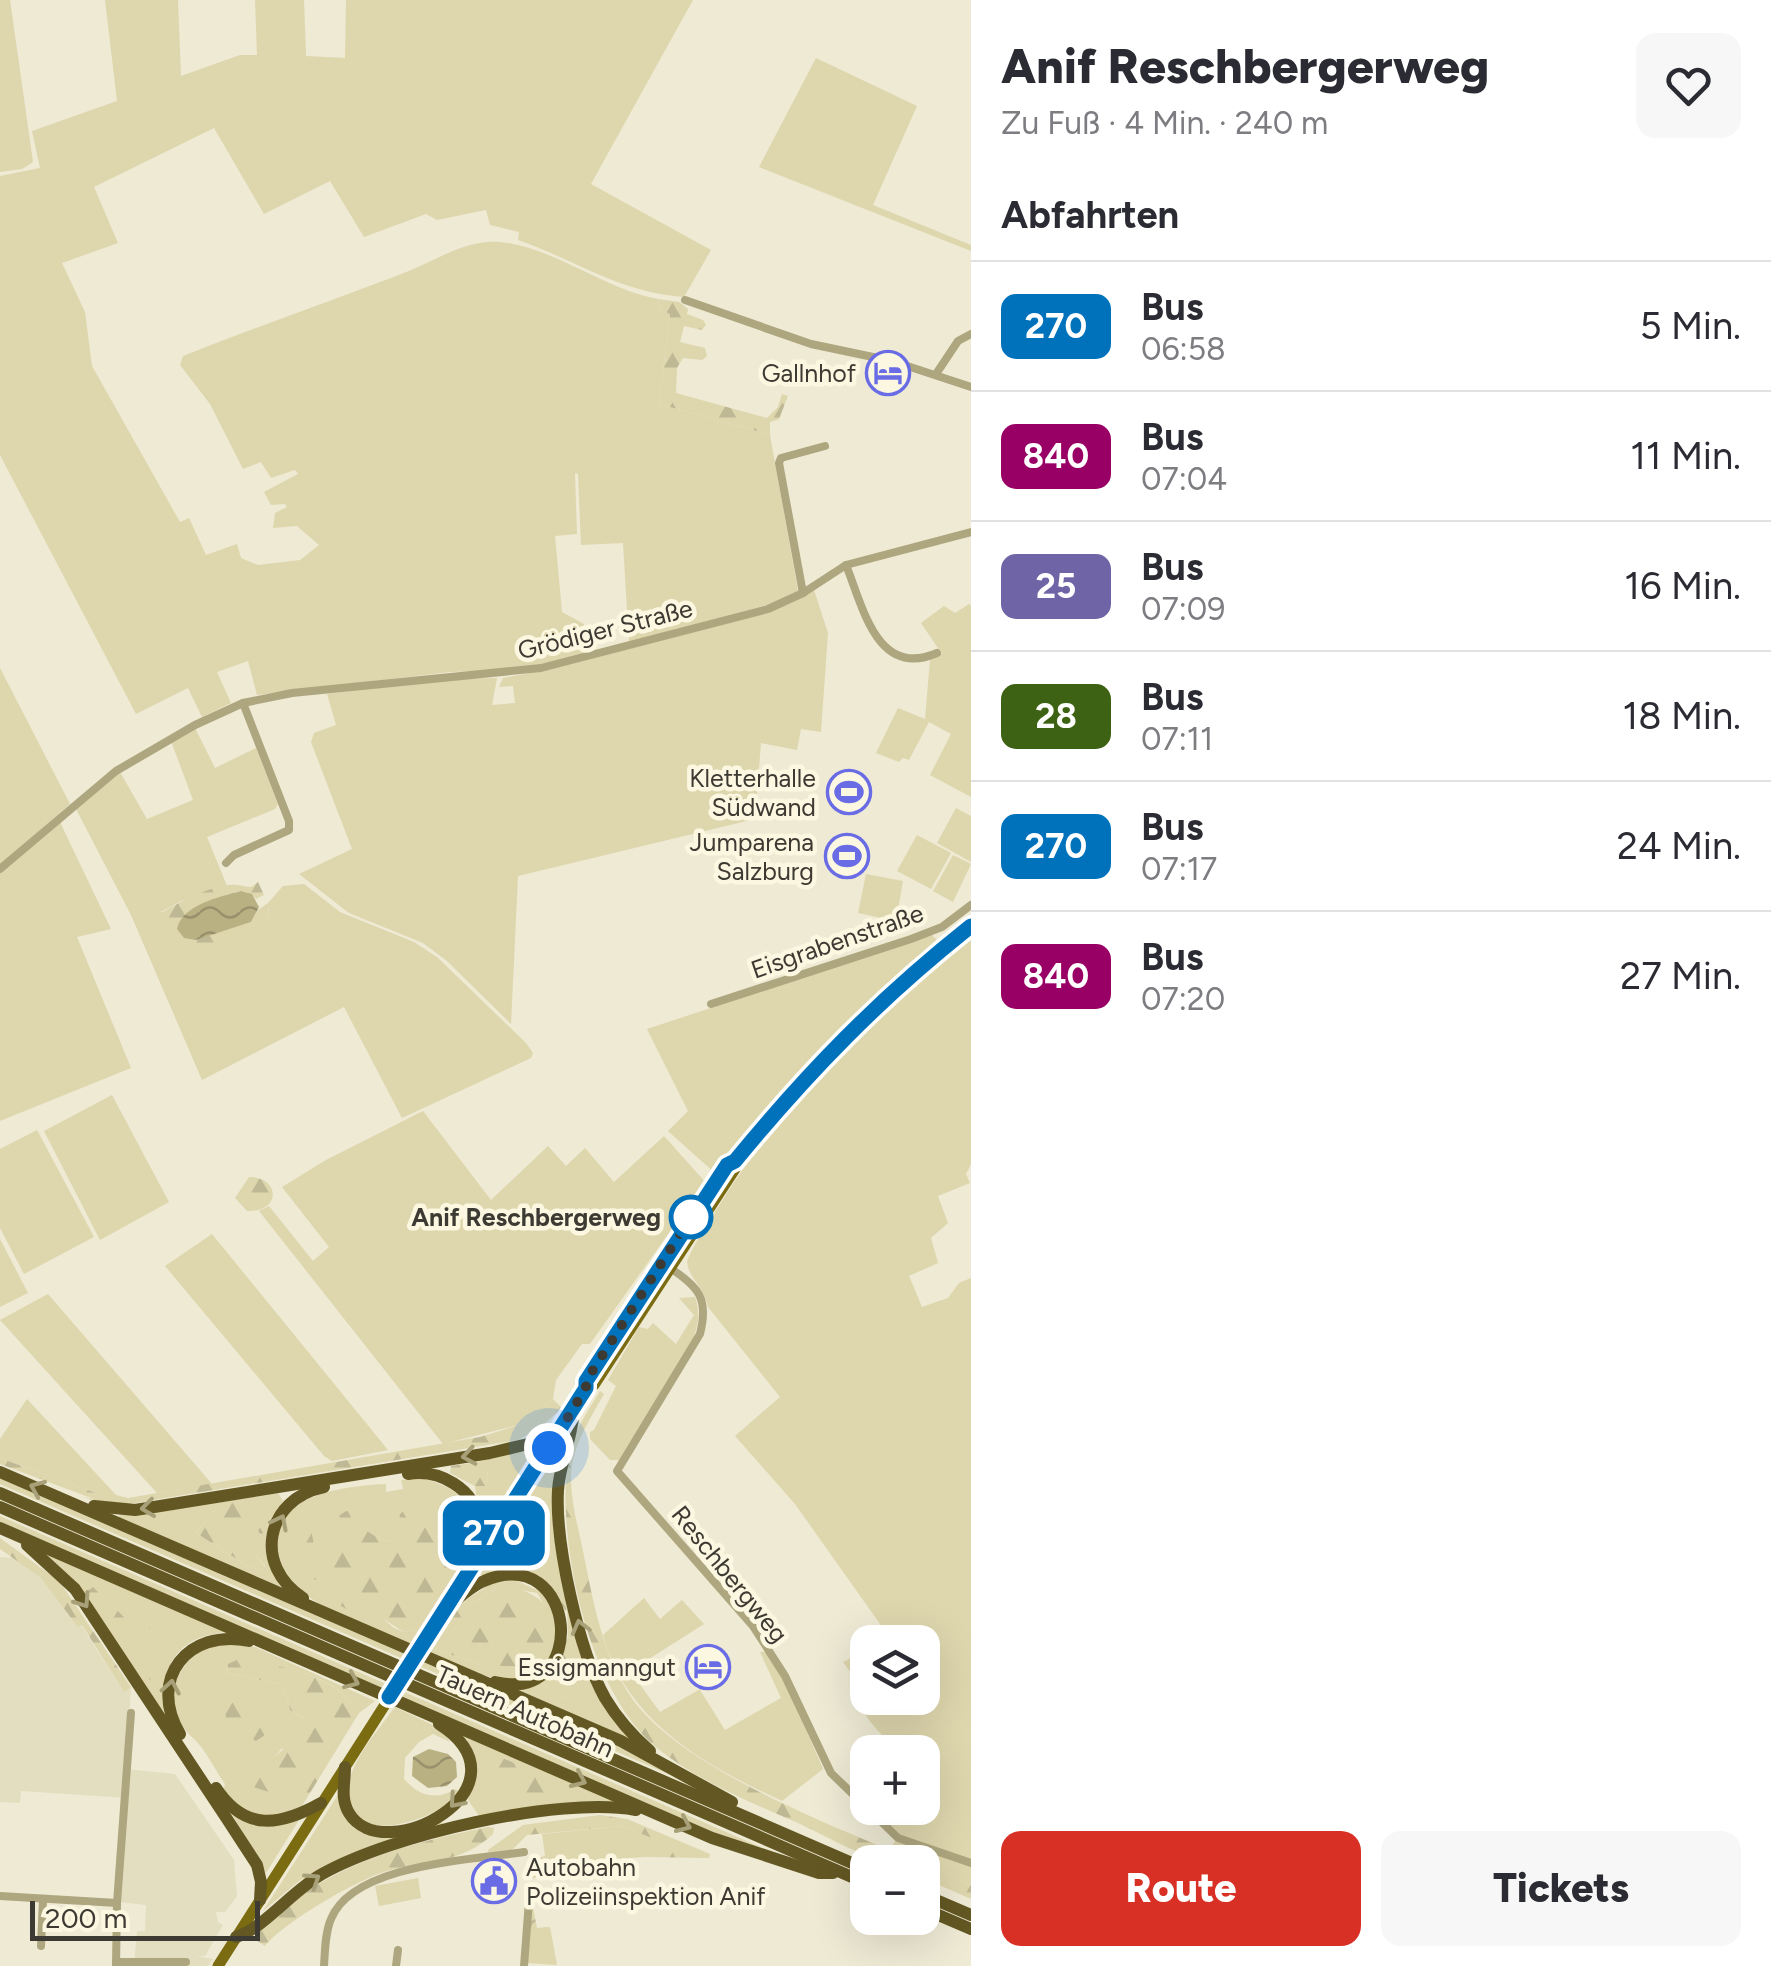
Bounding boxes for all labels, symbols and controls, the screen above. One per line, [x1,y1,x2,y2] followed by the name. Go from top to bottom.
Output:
[1636,33,1741,138] button: heart
[1001,37,1489,95] text: Anif Reschbergerweg
[1001,104,1328,142] text: Zu Fuß · 4 Min. · 240 m
[1001,192,1179,238] text: Abfahrten
[1141,284,1204,330] text: Bus
[1640,303,1741,349] text: 5 Min.
[1025,305,1087,347] text: 270
[1141,330,1226,368] text: 06:58
[865,350,911,396] hotel icon: Gallnhof
[762,358,857,388] place label: Gallnhof
[1141,414,1204,460] text: Bus
[1630,433,1741,479] text: 11 Min.
[1023,435,1089,477] text: 840
[1141,460,1227,498] text: 07:04
[1141,544,1204,590] text: Bus
[1624,563,1741,609] text: 16 Min.
[1036,565,1076,607] text: 25
[1141,590,1225,628] text: 07:09
[514,593,696,665] street label: Grödiger Straße
[1141,674,1204,720] text: Bus
[1623,693,1741,739] text: 18 Min.
[1035,695,1077,737] text: 28
[1141,720,1213,758] text: 07:11
[689,763,816,822] place label: Kletterhalle Südwand
[826,769,872,815] sports icon: Kletterhalle Südwand
[1141,804,1204,850] text: Bus
[1617,823,1741,869] text: 24 Min.
[1025,825,1087,867] text: 270
[690,827,814,886] place label: Jumparena Salzburg
[824,833,870,879] sports icon: Jumparena Salzburg
[1141,850,1217,888] text: 07:17
[747,897,927,985] street label: Eisgrabenstraße
[1141,934,1204,980] text: Bus
[1620,953,1741,999] text: 27 Min.
[1023,955,1089,997] text: 840
[1141,980,1225,1018] text: 07:20
[670,1196,712,1238] marker: Anif Reschbergerweg
[411,1202,661,1232] place label: Anif Reschbergerweg
[524,1423,574,1473] your location
[461,1445,478,1466] one-way arrow
[29,1480,47,1500] one-way arrow
[140,1496,157,1517] one-way arrow
[666,1499,794,1649] street label: Reschbergweg
[436,1500,552,1566] line badge: 270
[463,1512,525,1554] text: 270
[268,1514,287,1532] one-way arrow
[70,1591,89,1609] one-way arrow
[571,1619,592,1636] one-way arrow
[850,1625,940,1935] map controls
[850,1625,940,1715] button: layers
[685,1644,731,1690] hotel icon: Essigmanngut
[517,1652,676,1682] place label: Essigmanngut
[432,1658,618,1764] street label: Tauern Autobahn
[342,1669,360,1689] one-way arrow
[160,1679,181,1695] one-way arrow
[850,1735,940,1825] button: +
[569,1768,587,1788] one-way arrow
[449,1790,467,1808] one-way arrow
[674,1813,692,1833] one-way arrow
[1001,1831,1361,1946] button: Route
[1381,1831,1741,1946] button: Tickets
[850,1845,940,1935] button: −
[526,1852,766,1911] place label: Autobahn Polizeiinspektion Anif
[471,1858,517,1904] public building icon: Autobahn Polizeiinspektion Anif
[303,1873,321,1892] one-way arrow
[30,1896,260,1940] scale bar
[45,1901,127,1935] text: 200 m

